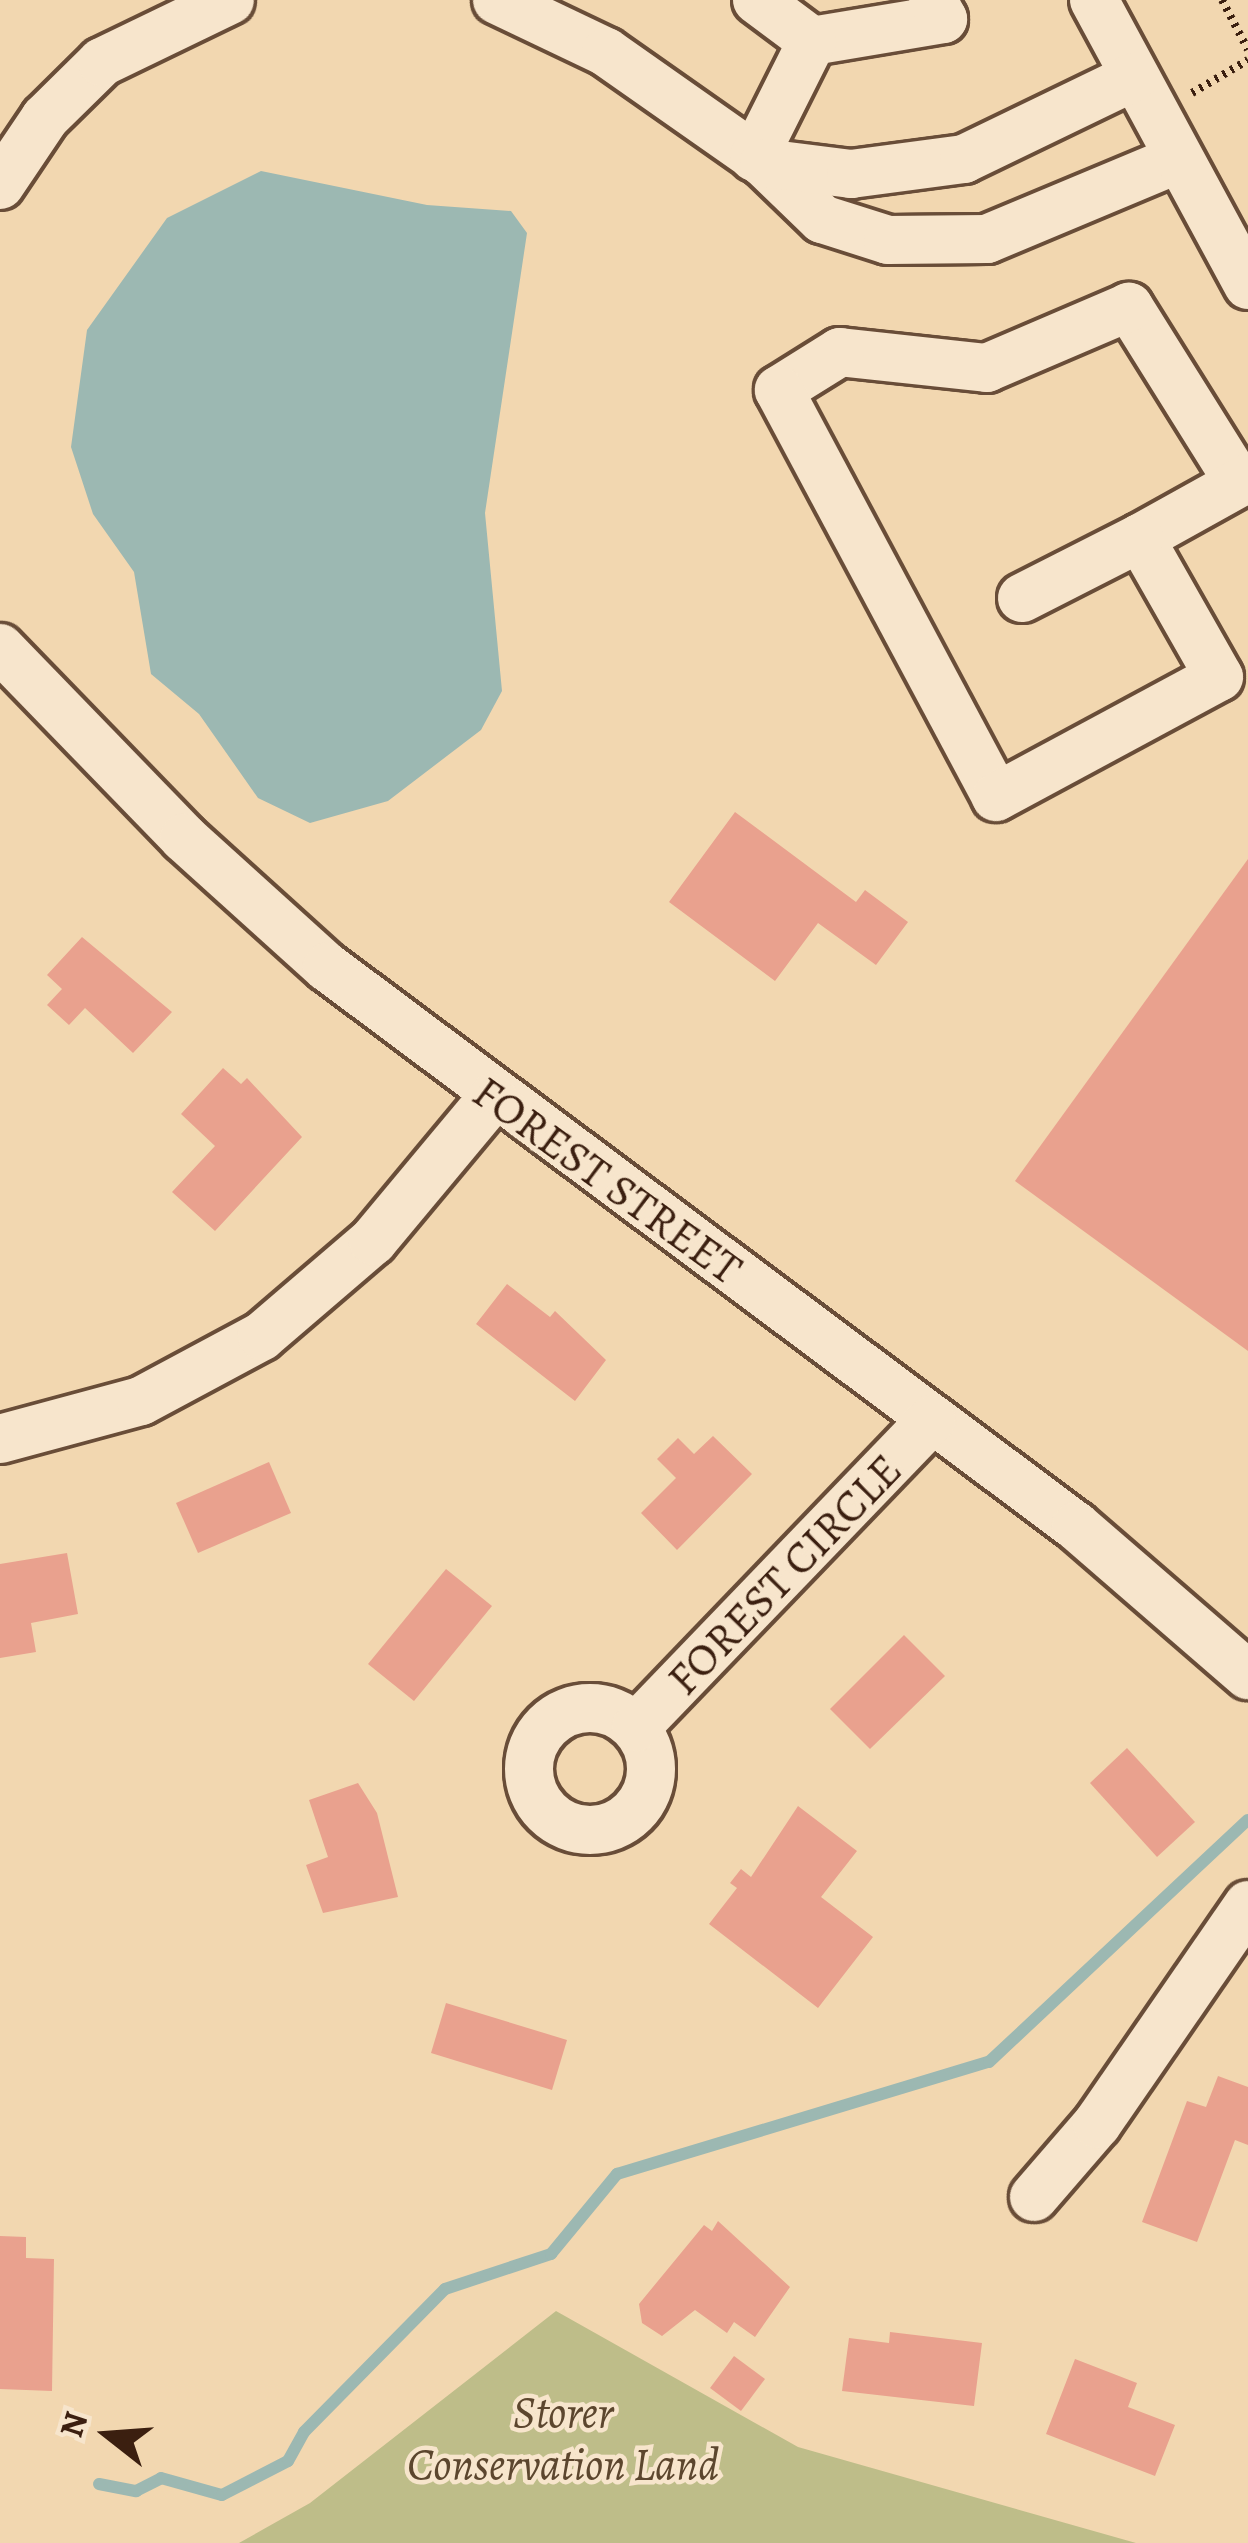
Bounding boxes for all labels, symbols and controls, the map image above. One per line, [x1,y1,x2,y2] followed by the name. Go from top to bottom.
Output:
[462,1065,752,1297] street label: FOREST STREET
[657,1444,913,1706] street label: FOREST CIRCLE
[48,2375,168,2495] north arrow
[407,2386,719,2492] park label: Storer Conservation Land
[48,2406,98,2442] text: N

